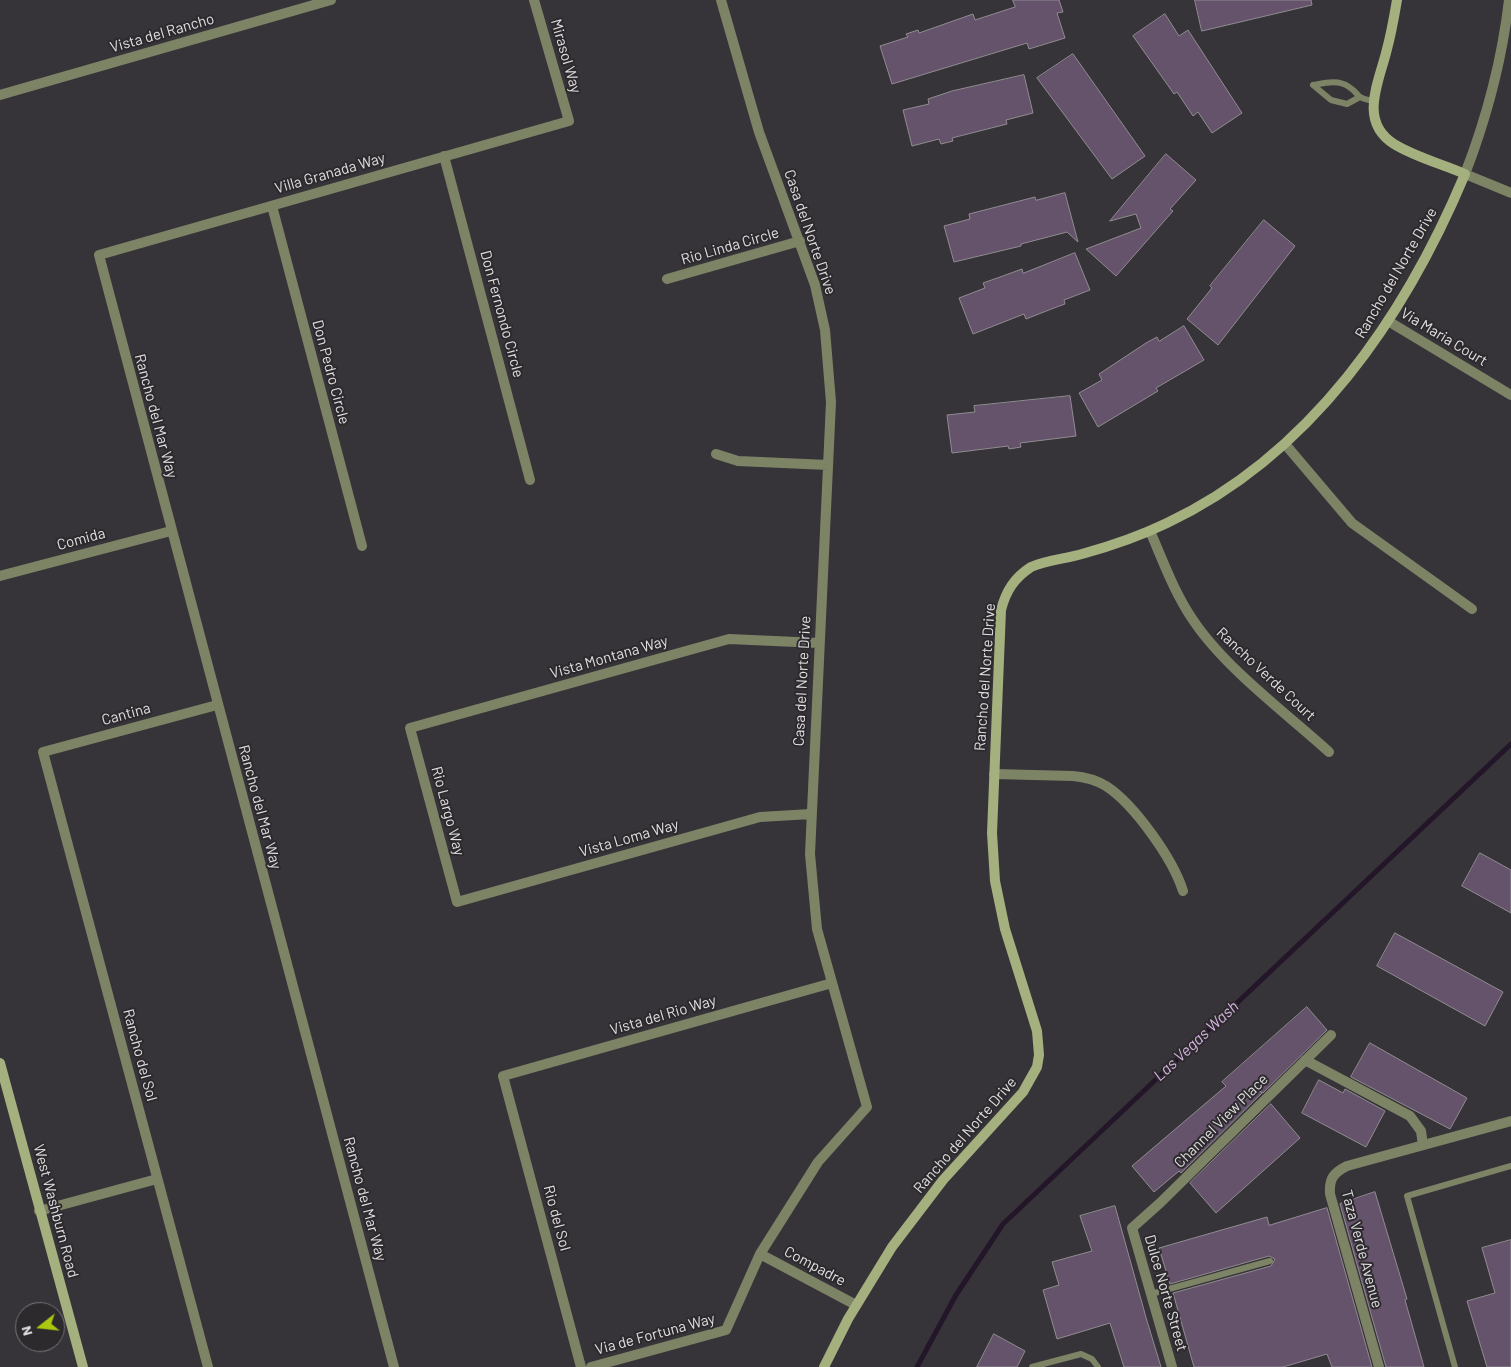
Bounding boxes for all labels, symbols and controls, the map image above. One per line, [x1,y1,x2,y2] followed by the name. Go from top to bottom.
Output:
[108,10,216,56] street label: Vista del Rancho
[547,17,585,95] street label: Mirasol Way
[273,149,387,197] street label: Villa Granada Way
[780,167,840,297] street label: Casa del Norte Drive
[1351,204,1441,342] street label: Rancho del Norte Drive
[679,223,781,269] street label: Rio Linda Circle
[476,248,528,380] street label: Don Fernondo Circle
[1397,304,1491,370] street label: Via Maria Court
[308,318,354,426] street label: Don Pedro Circle
[131,352,181,480] street label: Rancho del Mar Way
[55,524,107,554] street label: Comida
[971,603,999,751] street label: Rancho del Norte Drive
[790,615,814,747] street label: Casa del Norte Drive
[1213,623,1319,725] street label: Rancho Verde Court
[548,632,670,682] street label: Vista Montana Way
[100,699,152,729] street label: Cantina
[235,743,285,871] street label: Rancho del Mar Way
[427,764,469,858] street label: Rio Largo Way
[577,815,681,861] street label: Vista Loma Way
[608,991,718,1039] street label: Vista del Rio Way
[1150,997,1242,1085] water label: Las Vegas Wash
[119,1007,161,1103] street label: Rancho del Sol
[1170,1070,1272,1172] street label: Channel View Place
[910,1073,1020,1197] street label: Rancho del Norte Drive
[340,1135,390,1263] street label: Rancho del Mar Way
[30,1142,82,1280] street label: West Washburn Road
[540,1183,574,1253] street label: Rio del Sol
[1338,1188,1386,1310] street label: Taza Verde Avenue
[1141,1233,1191,1353] street label: Dulce Norte Street
[781,1242,849,1290] street label: Compadre
[15,1302,65,1352] north arrow
[593,1309,717,1359] street label: Via de Fortuna Way
[17,1324,36,1338] text: N

